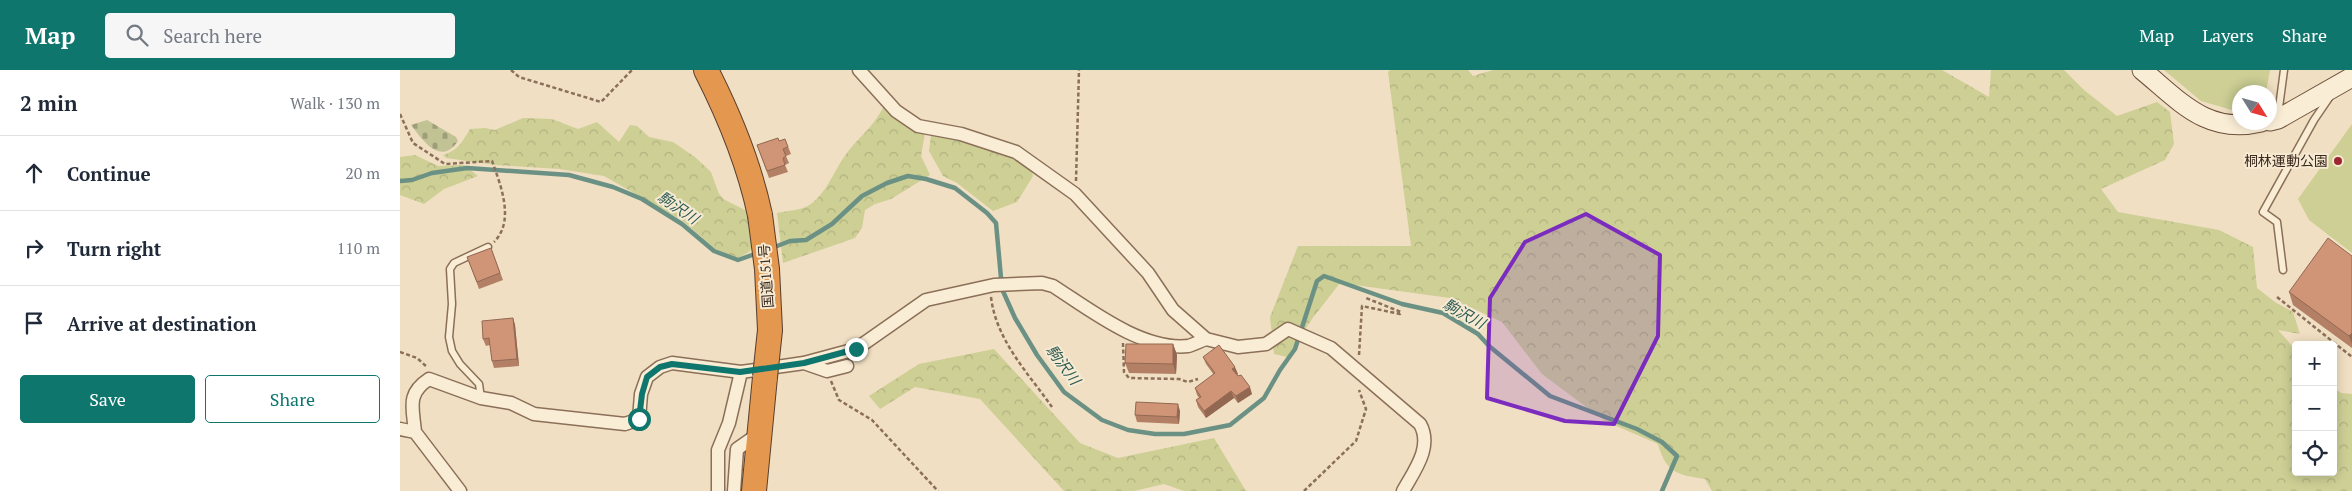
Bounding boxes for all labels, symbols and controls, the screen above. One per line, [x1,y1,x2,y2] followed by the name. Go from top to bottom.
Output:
[105,13,455,58] search box
[25,19,75,51] text: Map
[123,21,151,49] icon: search
[163,23,262,48] text: Search here
[2139,23,2174,47] text: Map
[2202,23,2254,47] text: Layers
[2282,23,2327,47] text: Share
[2232,85,2277,130] north arrow
[20,89,77,117] text: 2 min
[290,92,380,114] text: Walk · 130 m
[2244,151,2328,170] place label: 桐林運動公園
[2332,155,2344,167] marker: 桐林運動公園
[20,159,48,187] icon: ahead
[67,161,151,186] text: Continue
[345,162,380,184] text: 20 m
[654,186,704,229] water label: 駒沢川
[20,234,48,262] icon: right
[67,236,161,261] text: Turn right
[337,237,380,259] text: 110 m
[754,243,777,309] street label: 国道151号
[1440,293,1491,334] water label: 駒沢川
[20,309,48,337] icon: arrive
[67,311,256,336] text: Arrive at destination
[845,338,868,361] route end
[1042,340,1087,390] water label: 駒沢川
[2292,341,2337,476] map controls
[2292,341,2337,386] button: +
[20,375,195,423] button: Save
[205,375,380,423] button: Share
[2292,386,2337,431] button: −
[628,408,651,431] route start
[2292,431,2337,476] button: locate

